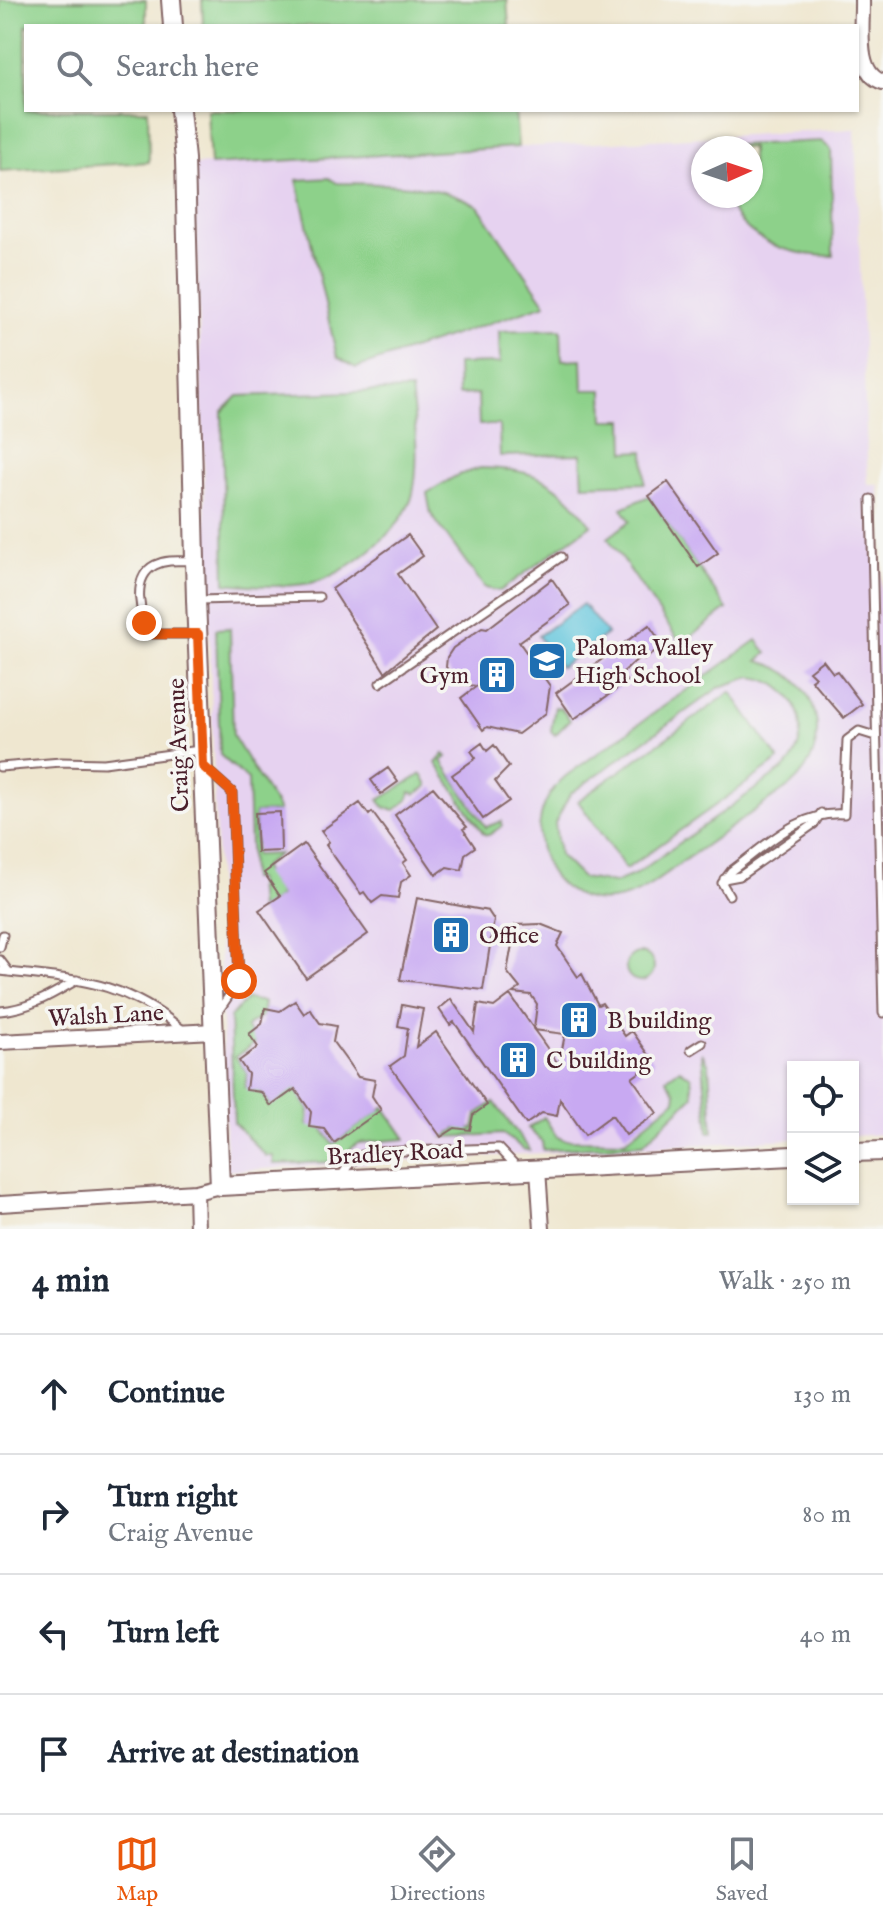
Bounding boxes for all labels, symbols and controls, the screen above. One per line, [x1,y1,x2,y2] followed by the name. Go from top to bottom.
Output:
[24,24,859,112] search box
[52,46,96,90] icon: search
[116,49,259,87] text: Search here
[691,136,763,208] north arrow
[126,605,162,641] route end
[575,633,713,692] place label: Paloma Valley High School
[526,640,568,682] school or university icon: Paloma Valley High School
[476,654,518,696] building icon: Gym
[420,661,469,692] place label: Gym
[162,677,197,813] street label: Craig Avenue
[430,914,472,956] building icon: Office
[479,921,539,952] place label: Office
[221,963,257,999] route start
[47,998,165,1035] street label: Walsh Lane
[558,999,600,1041] building icon: B building
[607,1006,712,1037] place label: B building
[497,1039,539,1081] building icon: C building
[546,1046,652,1077] place label: C building
[787,1061,859,1205] map controls
[787,1061,859,1133] button: locate
[787,1133,859,1205] button: layers
[326,1135,464,1174] street label: Bradley Road
[32,1260,110,1303] text: 4 min
[718,1265,851,1298] text: Walk · 250 m
[32,1372,76,1416] icon: ahead
[108,1375,225,1413] text: Continue
[793,1378,851,1411] text: 130 m
[108,1479,238,1517] text: Turn right
[32,1492,76,1536] icon: right
[802,1498,851,1531] text: 80 m
[108,1517,253,1550] text: Craig Avenue
[32,1612,76,1656] icon: left
[108,1615,219,1653] text: Turn left
[800,1618,851,1651] text: 40 m
[32,1732,76,1776] icon: arrive
[108,1735,359,1773] text: Arrive at destination
[115,1832,159,1908] tab: Map
[390,1832,485,1908] tab: Directions
[716,1832,768,1908] tab: Saved

